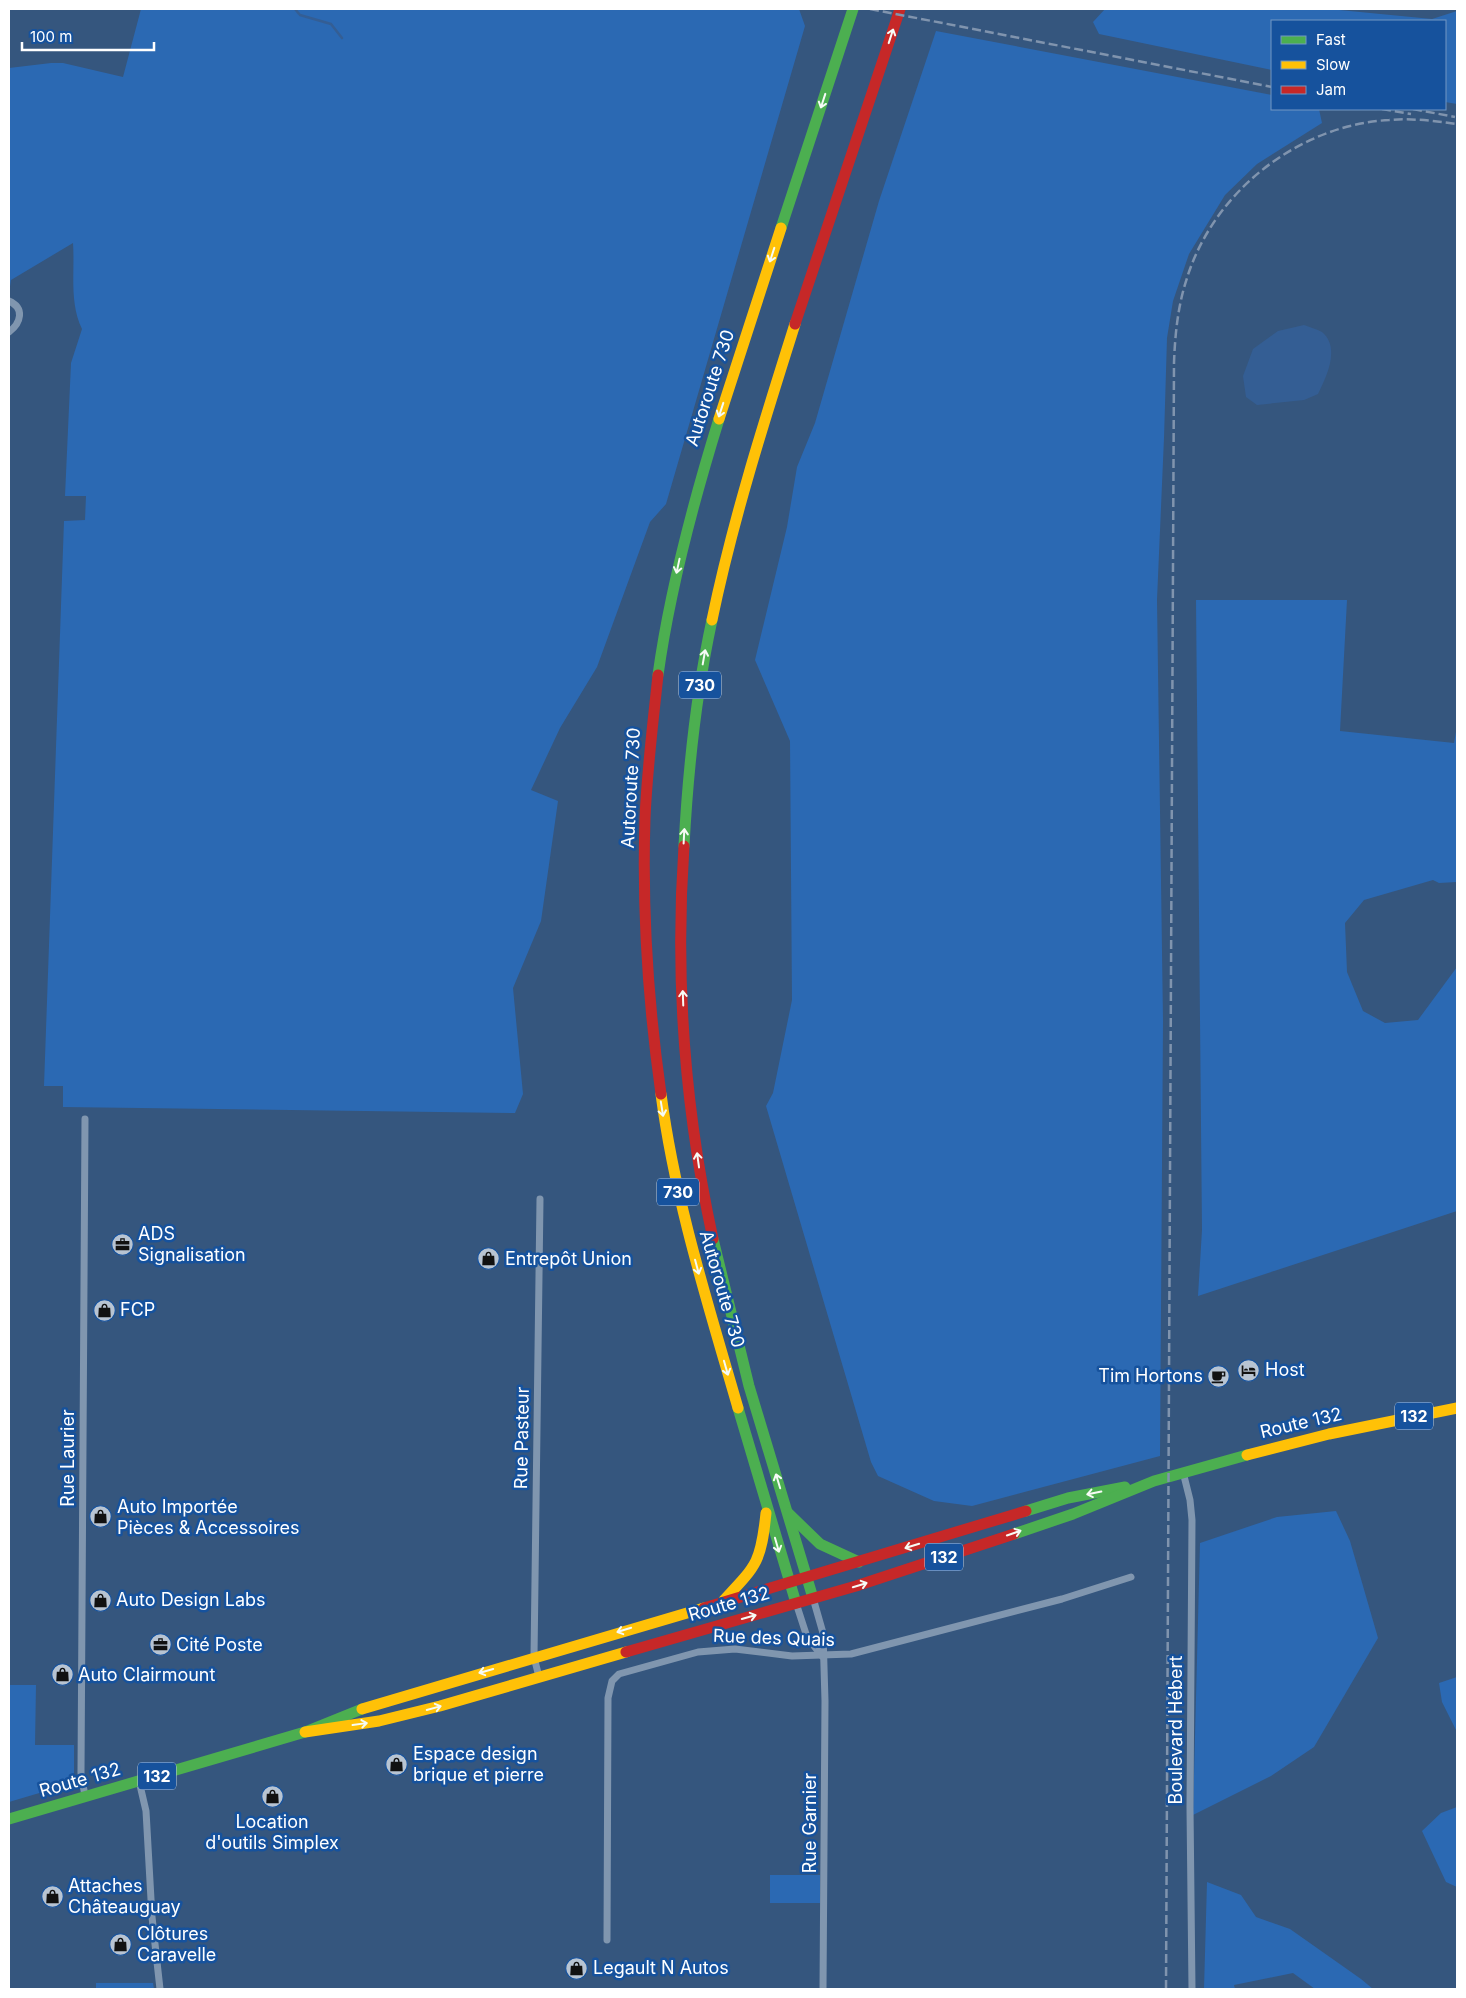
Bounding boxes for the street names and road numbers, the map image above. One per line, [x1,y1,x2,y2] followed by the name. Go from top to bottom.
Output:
[681,327,738,449] street label: Autoroute 730
[679,672,721,698] road number: 730
[617,727,644,849] street label: Autoroute 730
[657,1178,699,1206] road number: 730
[696,1228,749,1350] street label: Autoroute 730
[510,1386,533,1489] street label: Rue Pasteur
[1395,1402,1433,1430] road number: 132
[1258,1403,1344,1442] street label: Route 132
[57,1409,78,1507] street label: Rue Laurier
[925,1544,963,1570] road number: 132
[686,1582,772,1625] street label: Route 132
[713,1625,835,1650] street label: Rue des Quais
[1165,1656,1186,1804] street label: Boulevard Hébert
[37,1758,123,1801] street label: Route 132
[138,1762,176,1790] road number: 132
[799,1772,820,1873] street label: Rue Garnier

